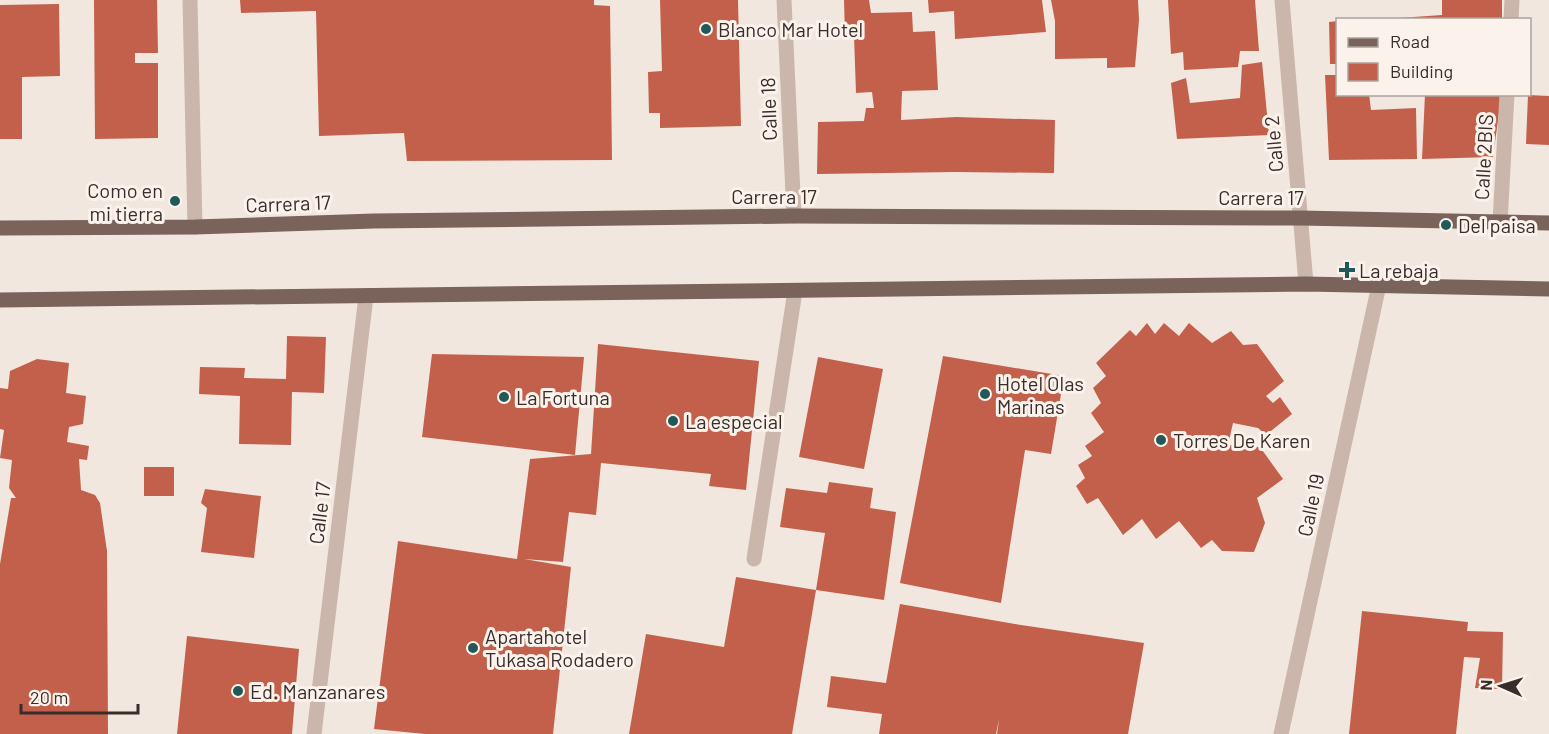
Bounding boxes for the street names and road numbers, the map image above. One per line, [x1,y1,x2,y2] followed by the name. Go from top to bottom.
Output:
[755,77,781,141] street label: Calle 18
[1469,113,1497,201] street label: Calle 2BIS
[1259,115,1287,173] street label: Calle 2
[731,184,817,208] street label: Carrera 17
[1218,185,1304,209] street label: Carrera 17
[245,190,332,216] street label: Carrera 17
[1292,471,1328,539] street label: Calle 19
[303,480,335,546] street label: Calle 17

